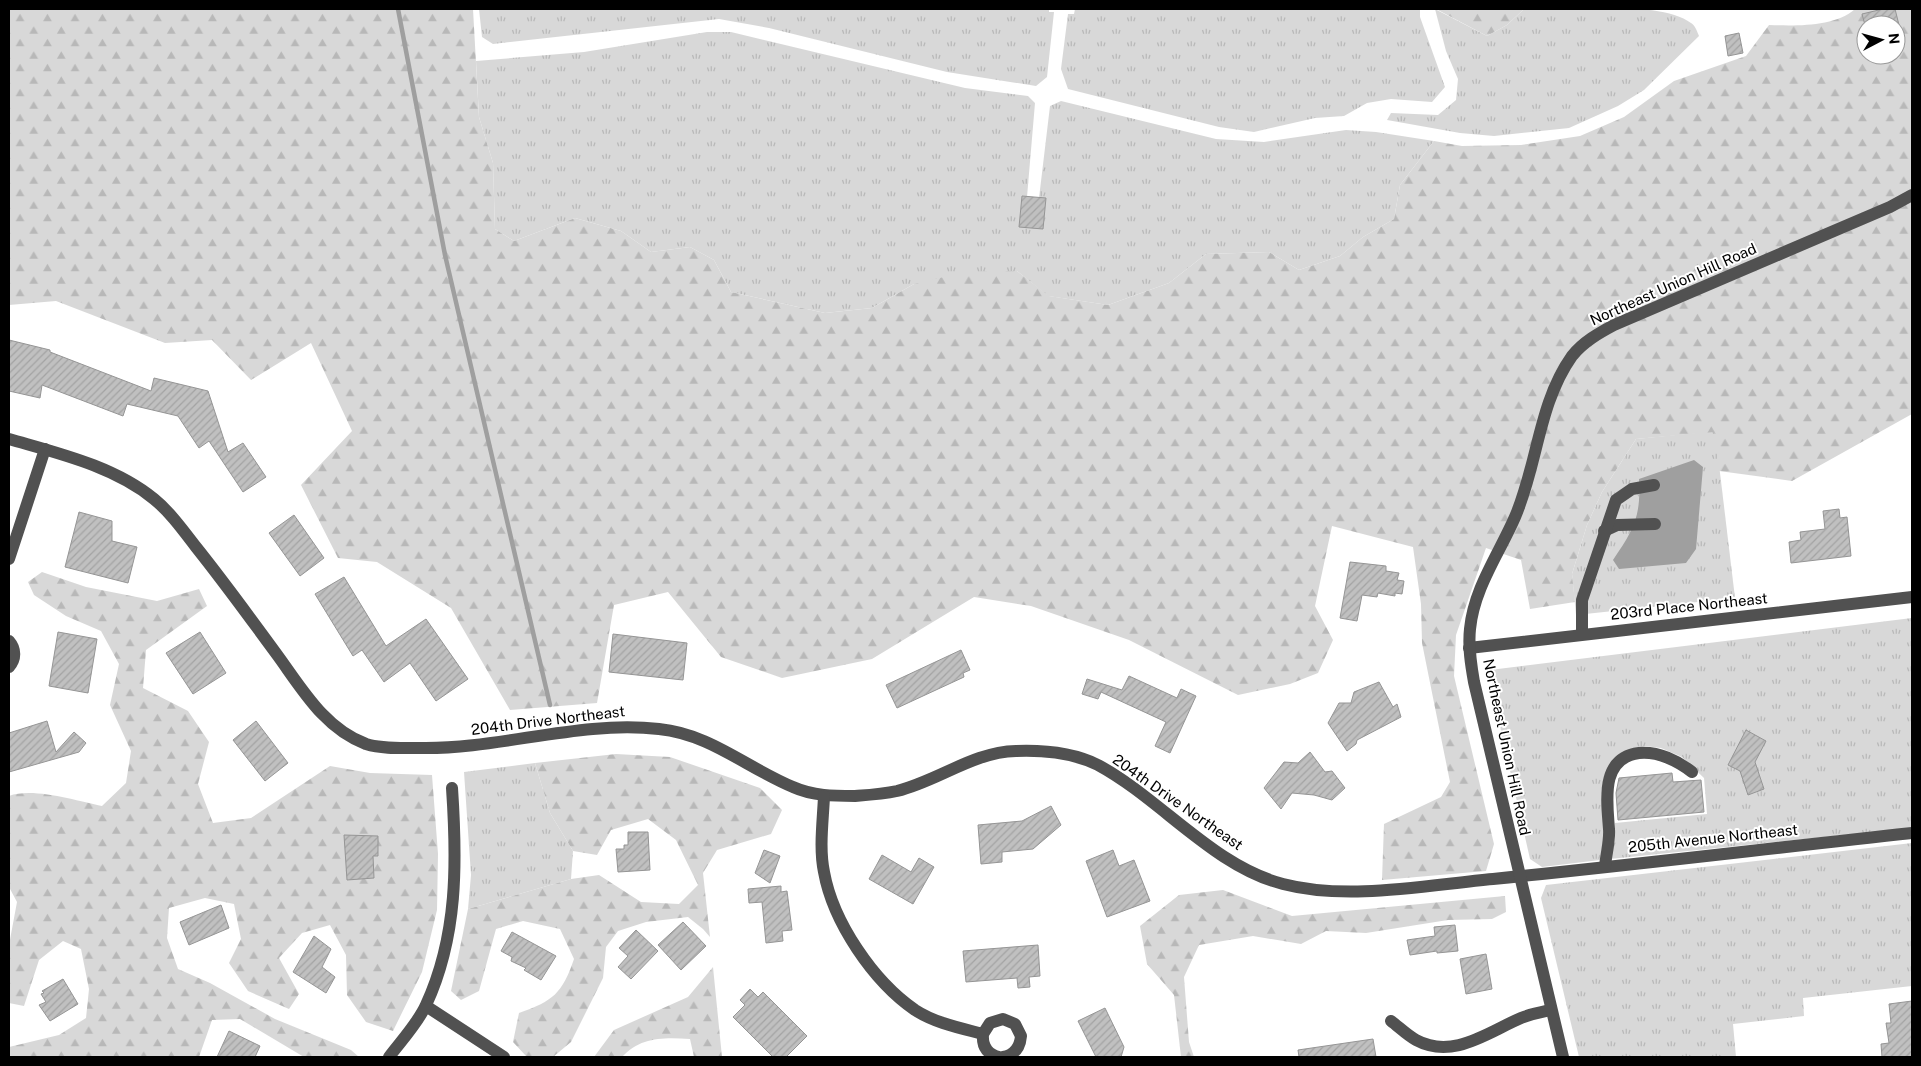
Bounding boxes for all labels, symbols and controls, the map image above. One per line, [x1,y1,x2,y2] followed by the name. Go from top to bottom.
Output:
[1856,15,1906,65] north arrow
[1885,32,1902,45] text: N
[1587,240,1759,328] street label: Northeast Union Hill Road
[1610,589,1769,623] street label: 203rd Place Northeast
[1480,657,1534,837] street label: Northeast Union Hill Road
[470,702,626,738] street label: 204th Drive Northeast
[1110,751,1246,853] street label: 204th Drive Northeast
[1627,821,1799,855] street label: 205th Avenue Northeast

